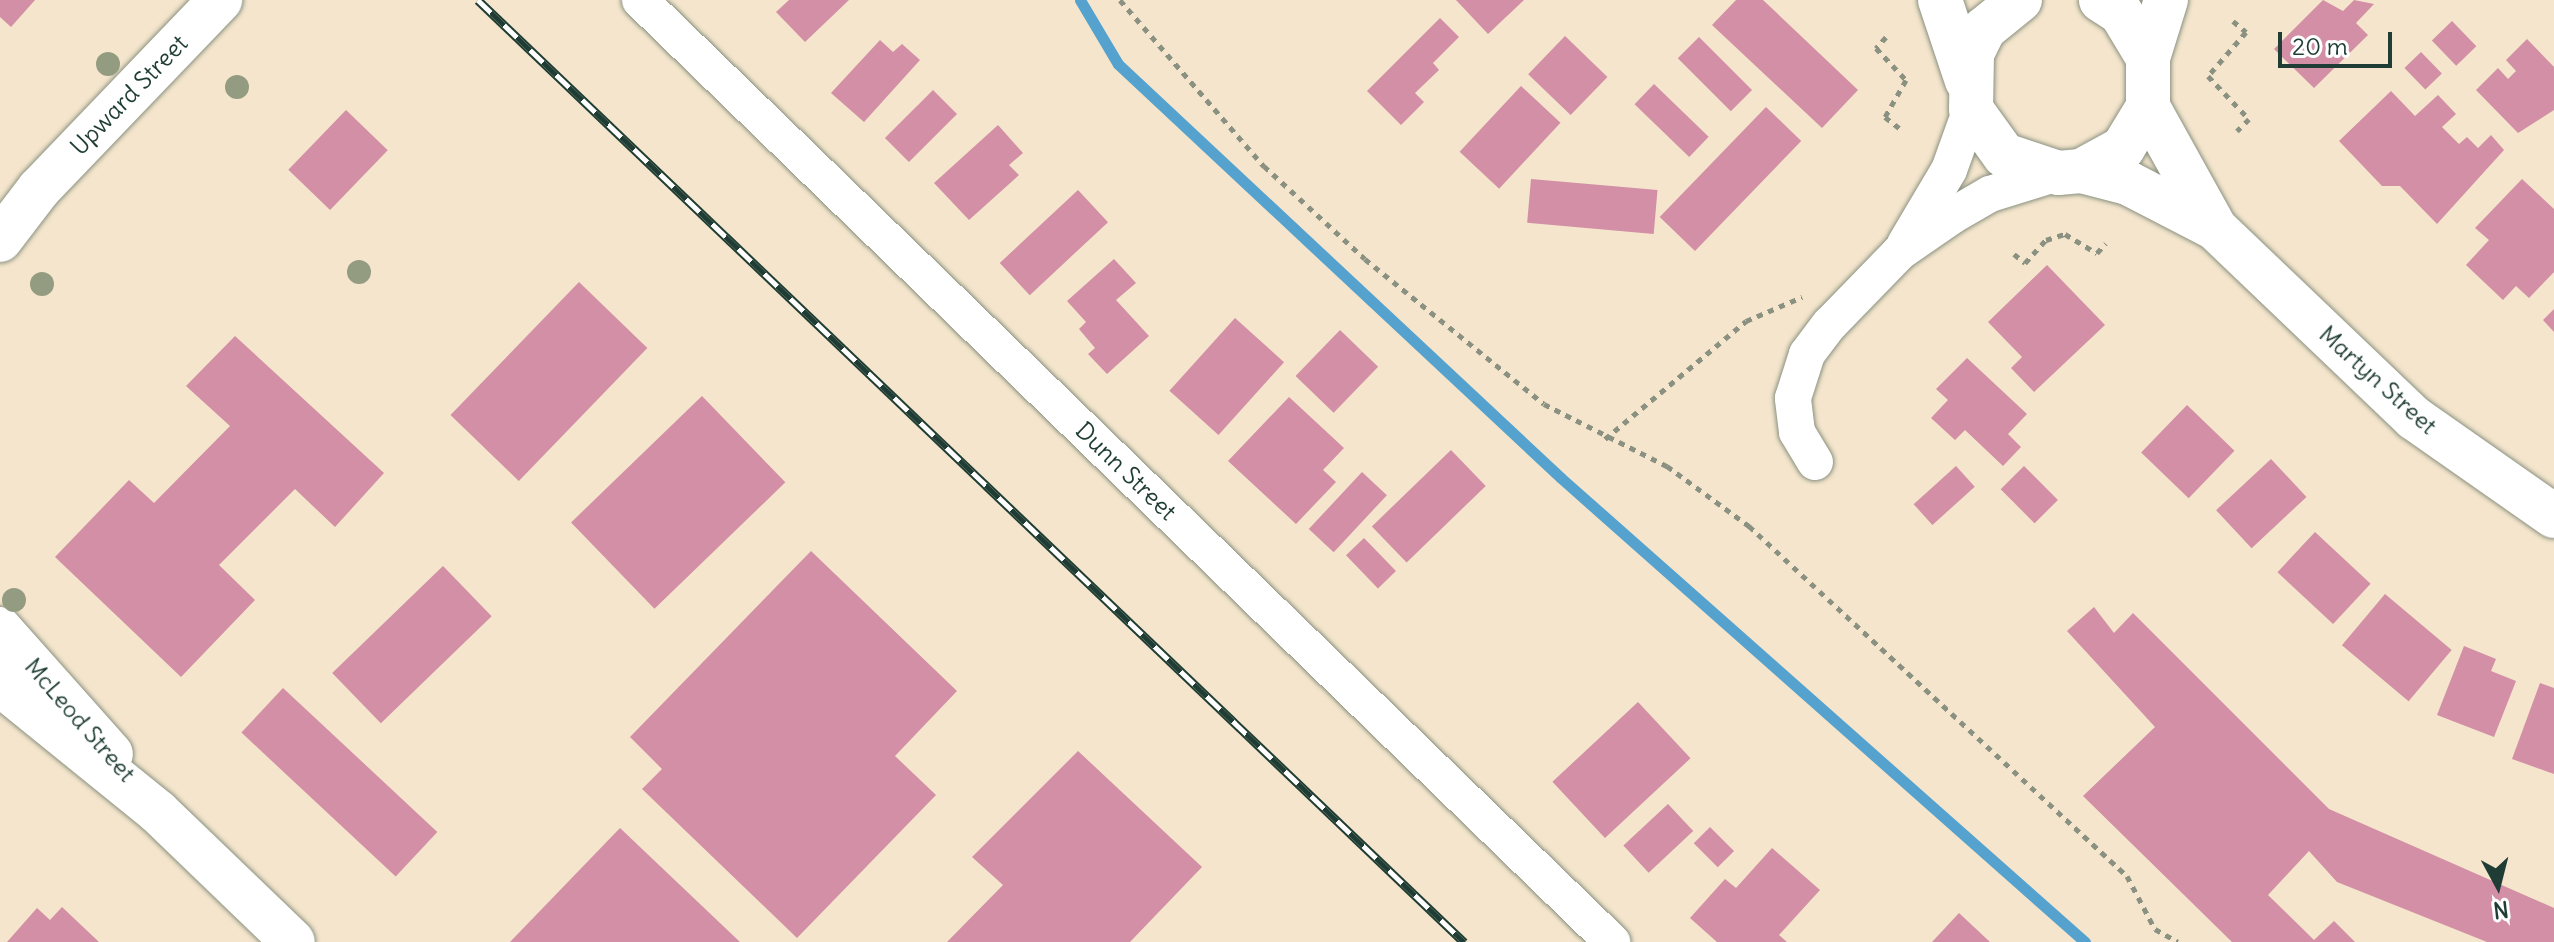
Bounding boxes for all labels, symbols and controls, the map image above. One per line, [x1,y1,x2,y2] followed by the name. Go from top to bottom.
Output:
[2282,16,2396,66] scale bar
[65,29,193,161] street label: Upward Street
[2292,31,2348,61] text: 20 m
[2313,320,2443,440] street label: Martyn Street
[1070,416,1182,526] street label: Dunn Street
[19,652,141,788] street label: McLeod Street
[2458,846,2538,926] north arrow
[2492,895,2510,925] text: N

